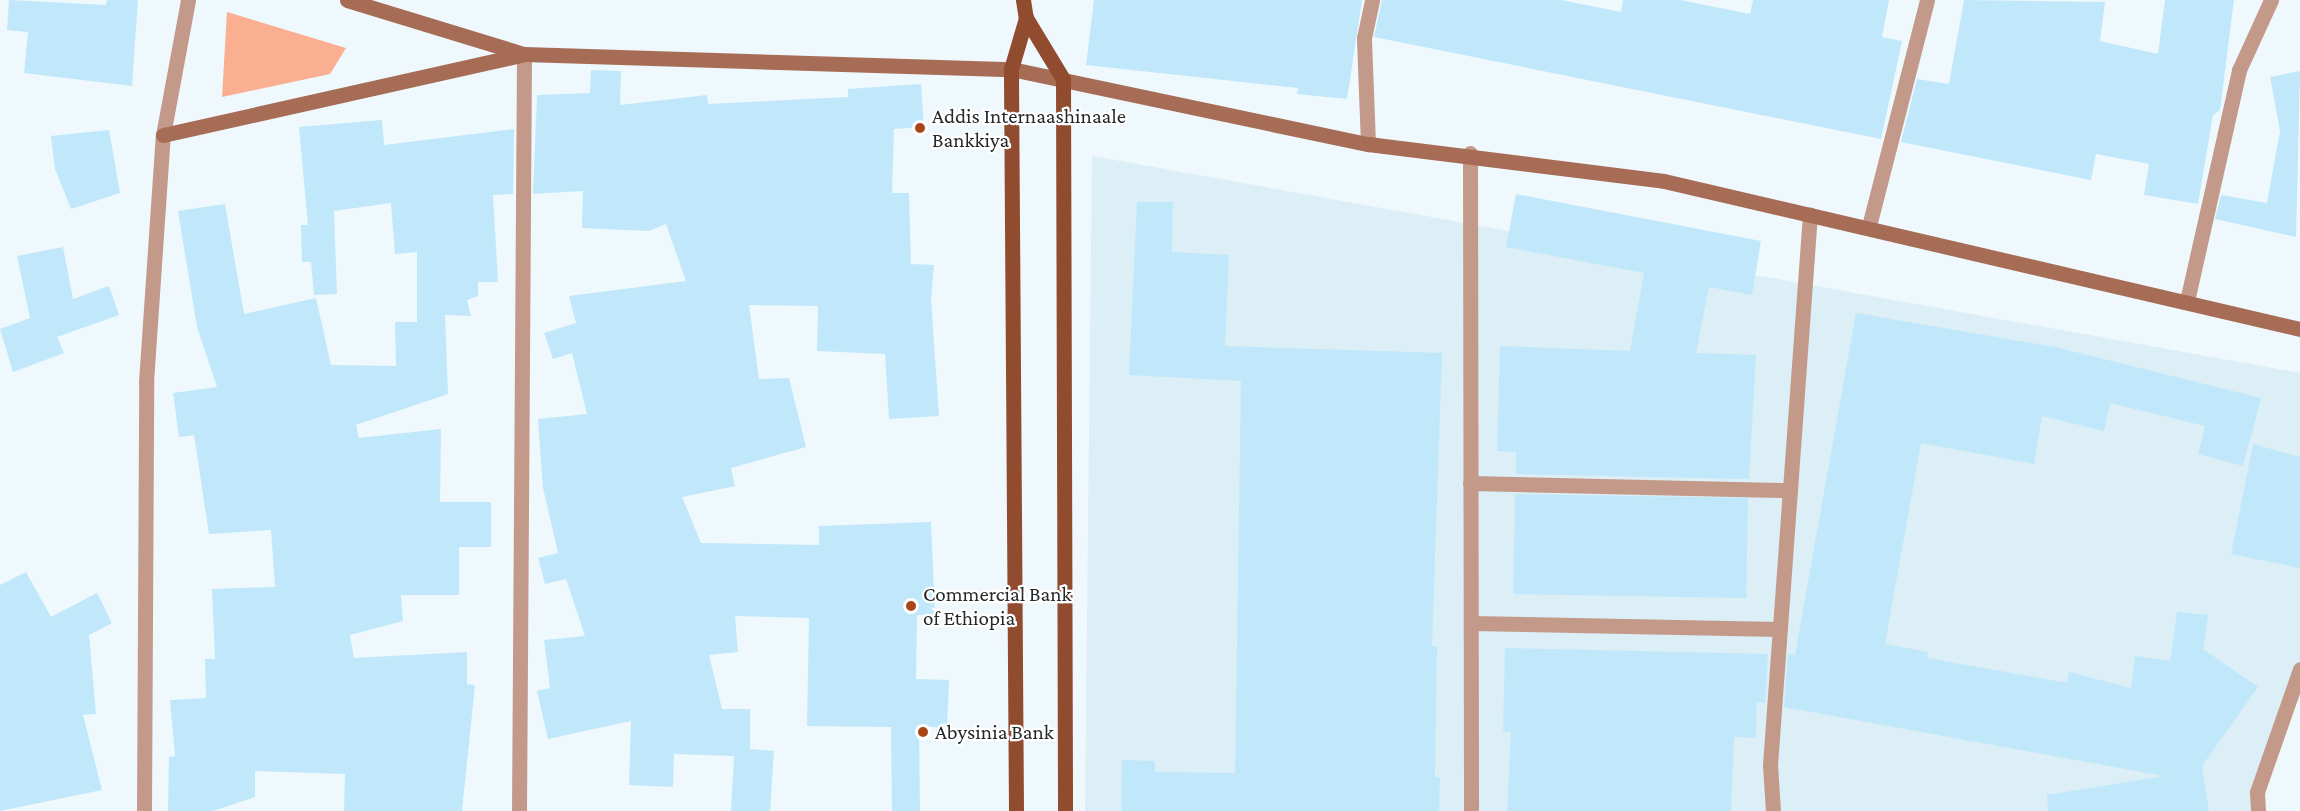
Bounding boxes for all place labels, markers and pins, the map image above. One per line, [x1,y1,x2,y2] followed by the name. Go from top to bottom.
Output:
[932,103,1126,153] place label: Addis Internaashinaale Bankkiya
[913,121,927,135] marker: Addis Internaashinaale Bankkiya
[923,581,1072,631] place label: Commercial Bank of Ethiopia
[904,599,918,613] marker: Commercial Bank of Ethiopia
[935,719,1054,745] place label: Abysinia Bank
[916,725,930,739] marker: Abysinia Bank

